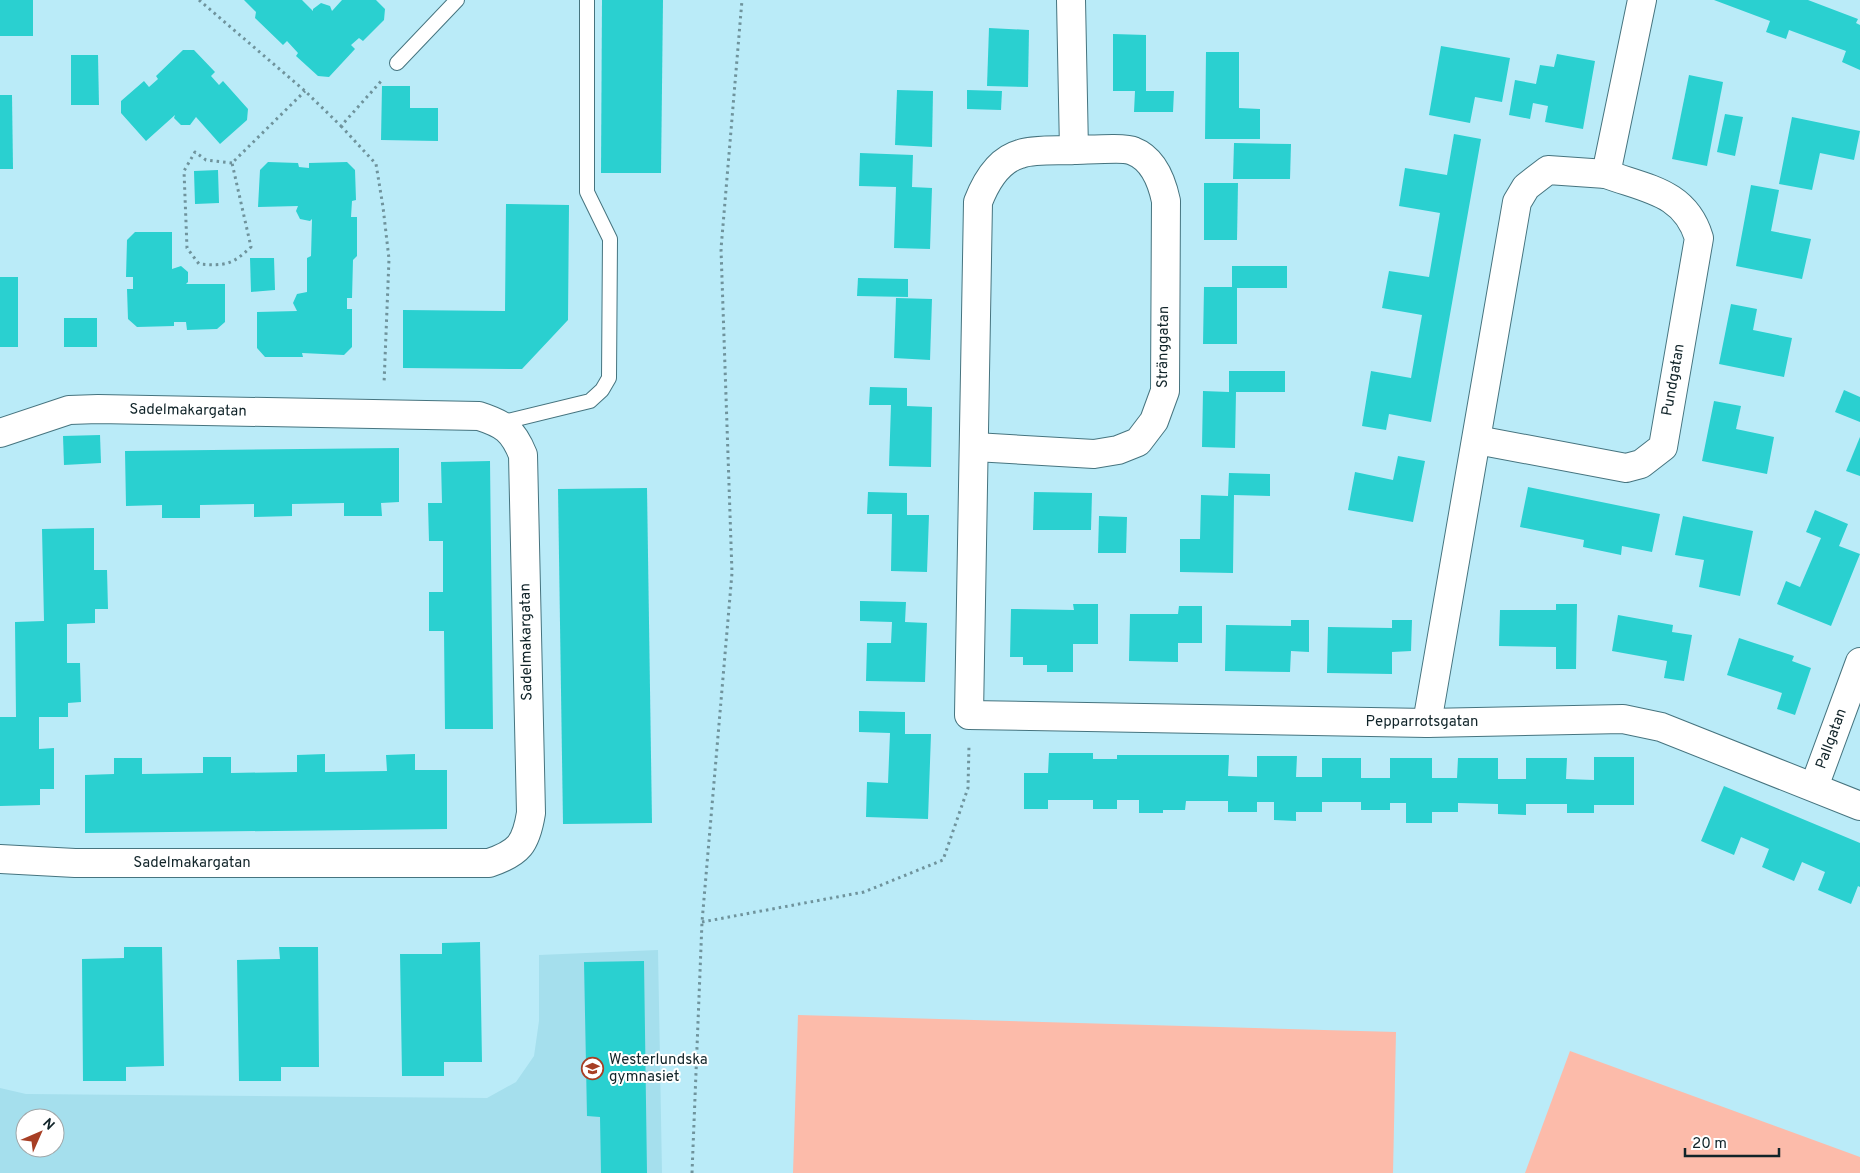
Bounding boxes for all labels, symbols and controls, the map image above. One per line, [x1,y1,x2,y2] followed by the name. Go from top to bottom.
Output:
[1154,306,1174,388] street label: Stränggatan
[1658,342,1690,418] street label: Pundgatan
[129,400,247,422] street label: Sadelmakargatan
[516,583,538,701] street label: Sadelmakargatan
[1812,706,1852,772] street label: Pallgatan
[1365,713,1479,732] street label: Pepparrotsgatan
[133,854,251,873] street label: Sadelmakargatan
[609,1051,708,1087] place label: Westerlundska gymnasiet
[581,1057,605,1081] school or university icon: Westerlundska gymnasiet
[15,1108,65,1158] north arrow
[39,1115,58,1134] text: N
[1685,1126,1779,1158] scale bar
[1692,1135,1727,1154] text: 20 m

